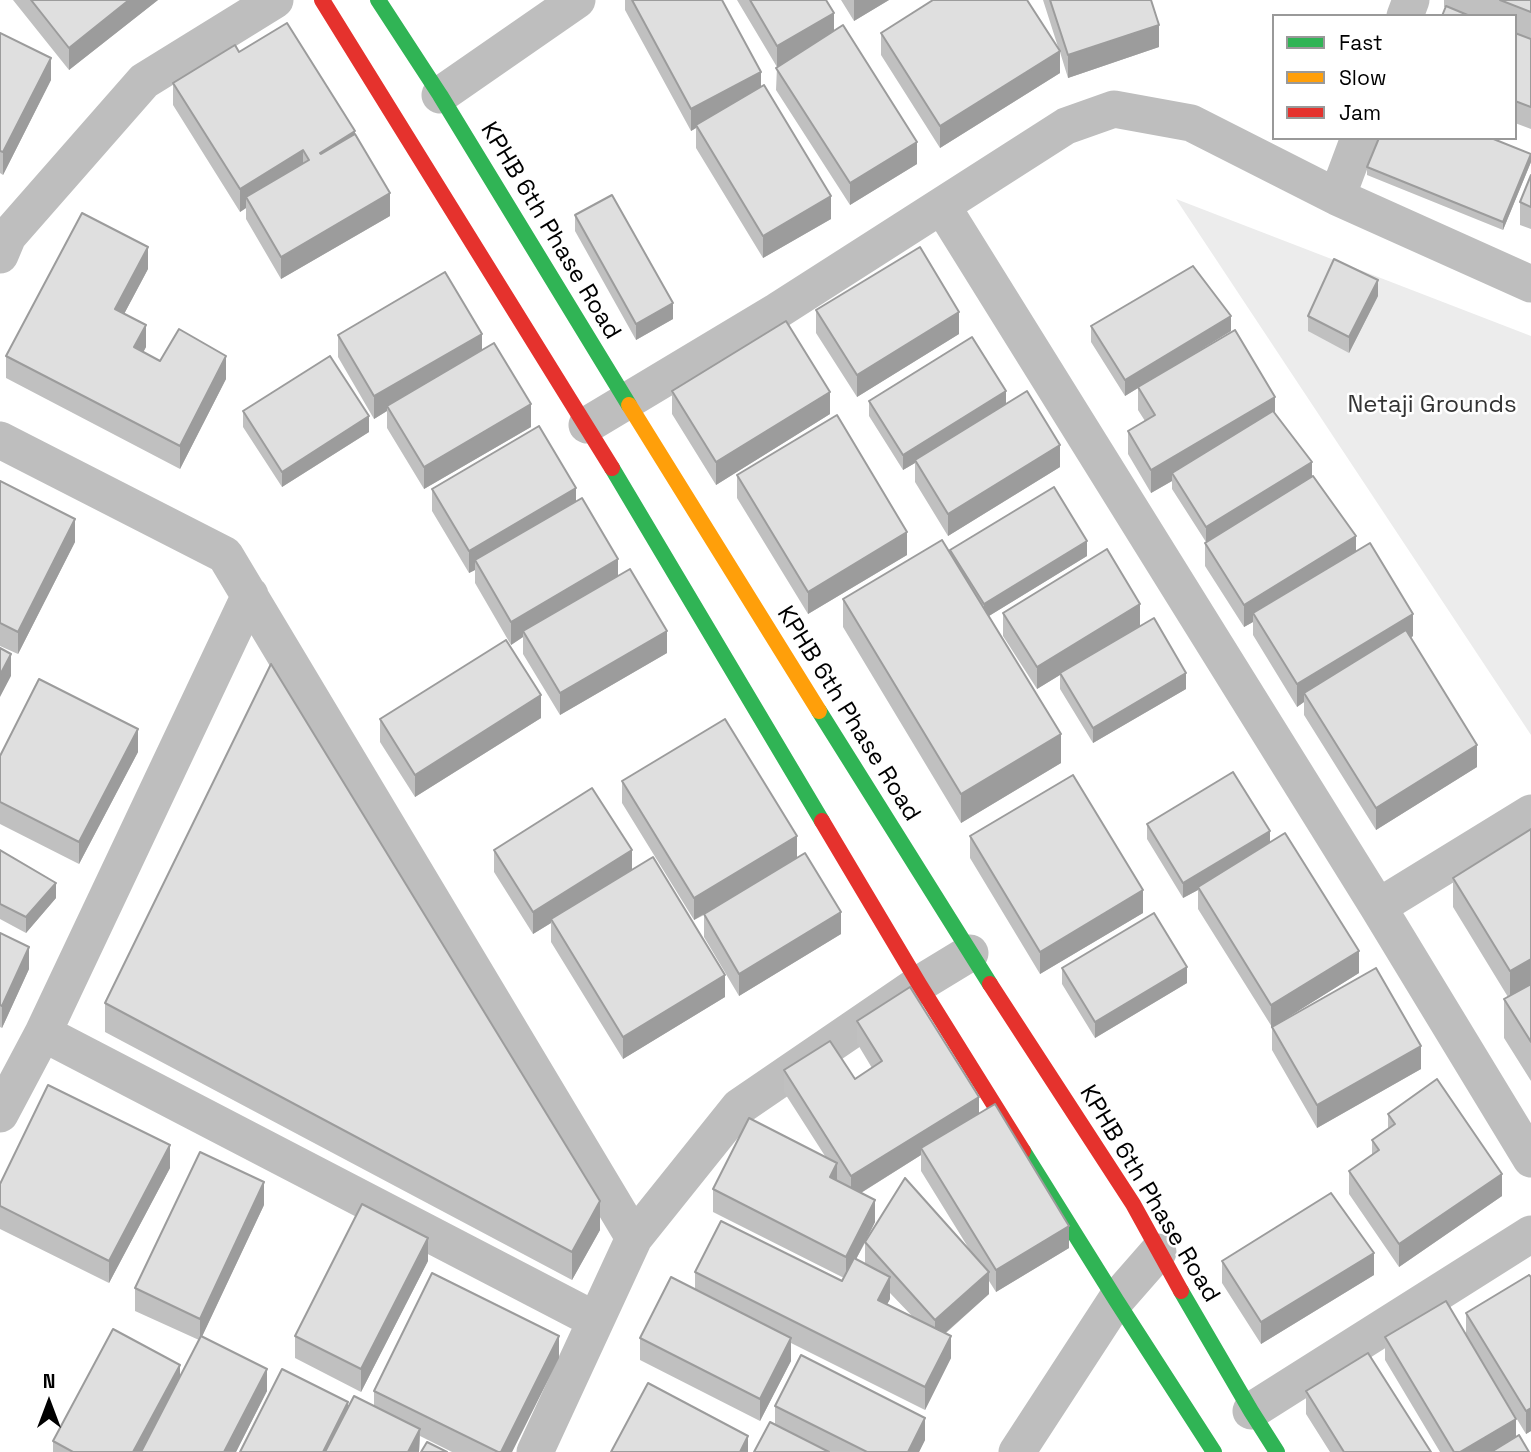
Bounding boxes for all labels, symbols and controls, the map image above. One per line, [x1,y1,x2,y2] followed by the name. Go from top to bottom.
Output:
[1272,14,1517,140] legend
[1339,29,1383,56] text: Fast
[1339,64,1387,91] text: Slow
[1339,99,1381,126] text: Jam
[474,117,626,345] street label: KPHB 6th Phase Road
[1347,391,1517,419] park label: Netaji Grounds
[770,601,926,827] street label: KPHB 6th Phase Road
[1073,1080,1225,1308] street label: KPHB 6th Phase Road
[14,1368,84,1438] north arrow
[43,1369,55,1394] text: N

